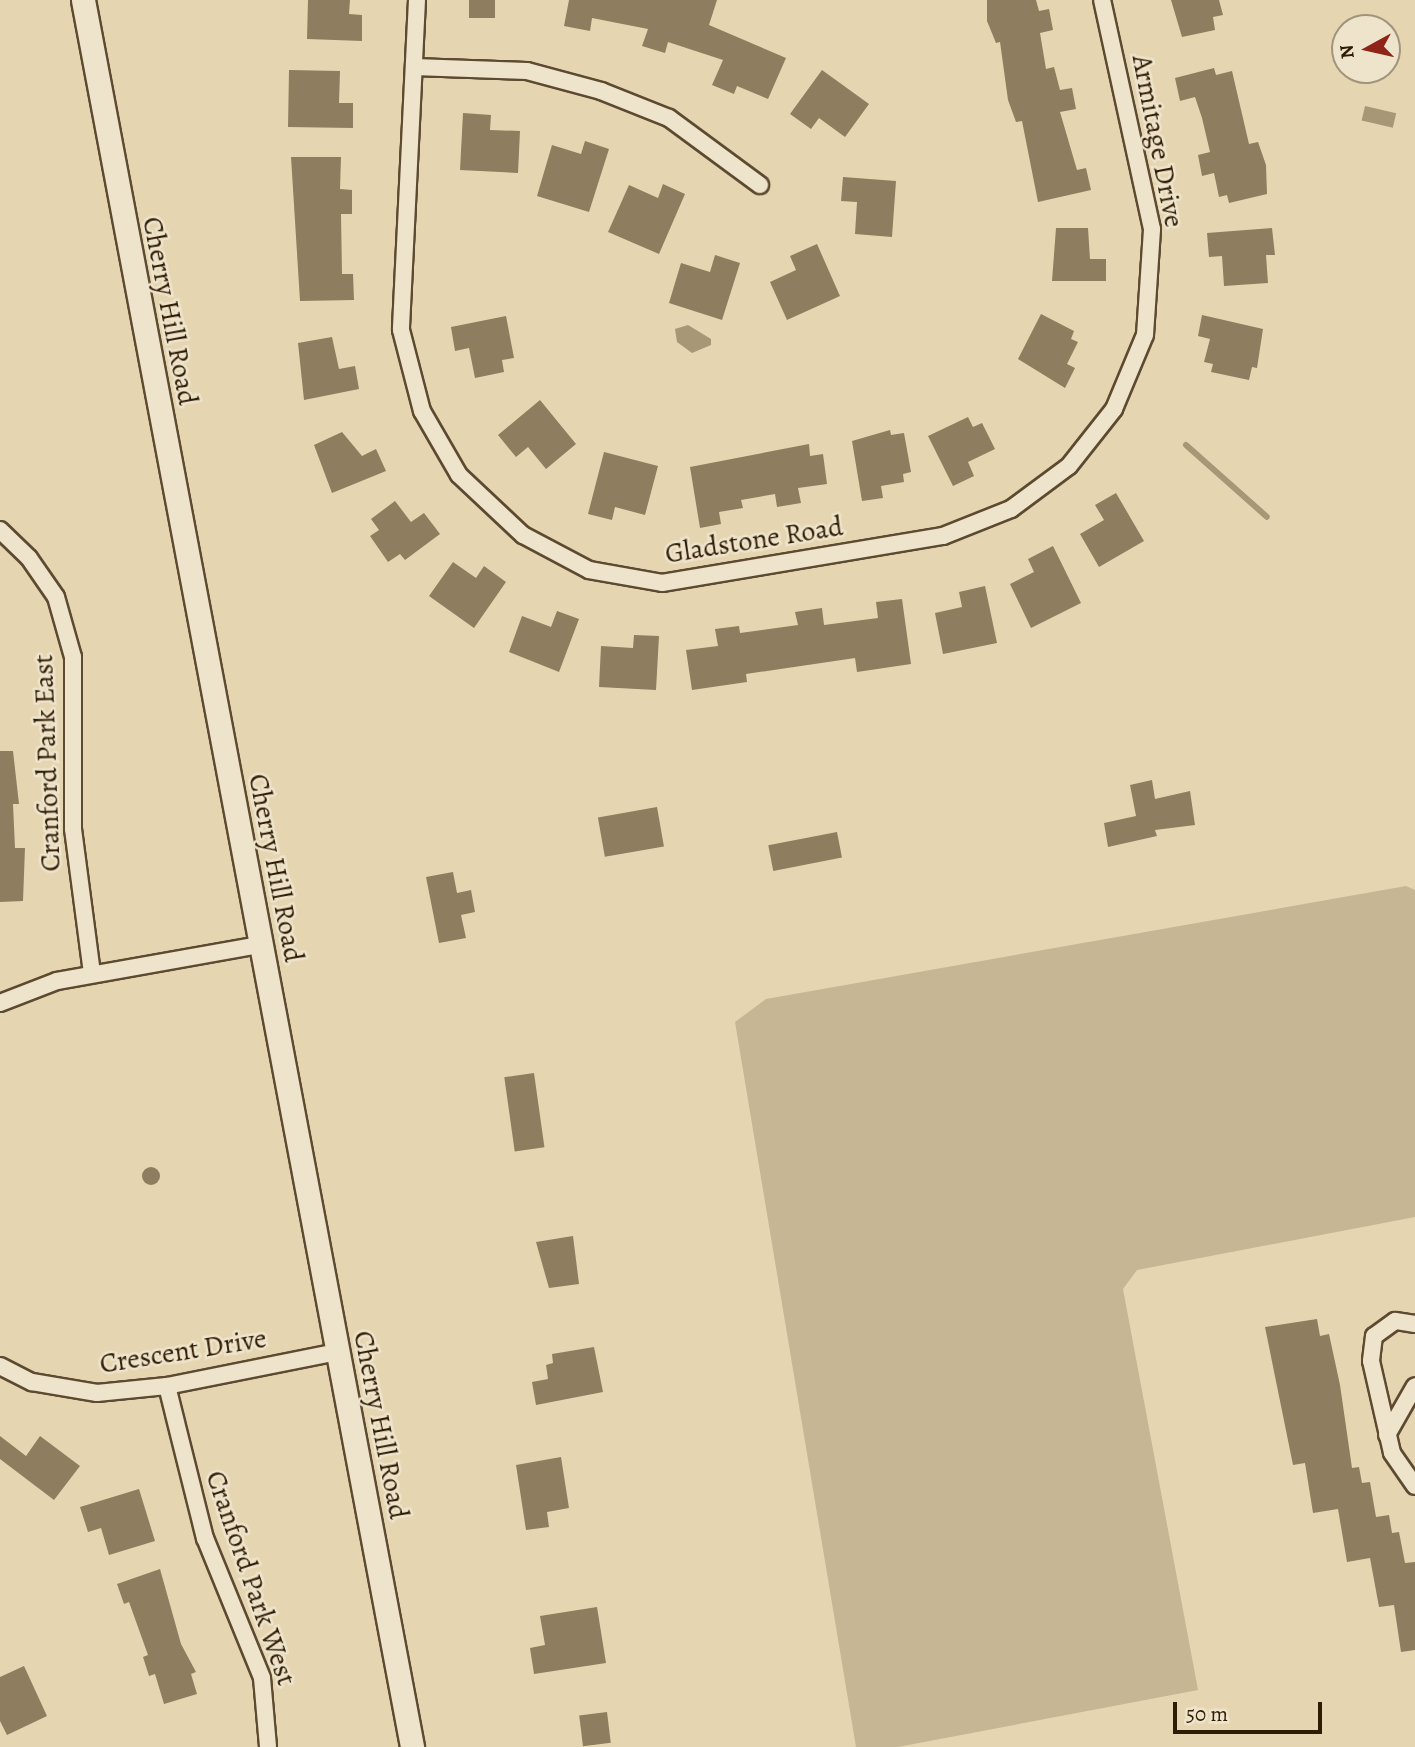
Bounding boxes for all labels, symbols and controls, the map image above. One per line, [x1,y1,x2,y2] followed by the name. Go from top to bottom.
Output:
[1331,14,1401,84] north arrow
[1333,43,1361,60] text: N
[1125,52,1191,230] street label: Armitage Drive
[135,214,205,408] street label: Cherry Hill Road
[663,509,845,571] street label: Gladstone Road
[26,654,68,872] street label: Cranford Park East
[241,771,311,965] street label: Cherry Hill Road
[97,1321,269,1381] street label: Crescent Drive
[346,1328,416,1522] street label: Cherry Hill Road
[199,1466,303,1690] street label: Cranford Park West
[1177,1688,1326,1732] scale bar
[1186,1700,1228,1728] text: 50 m

